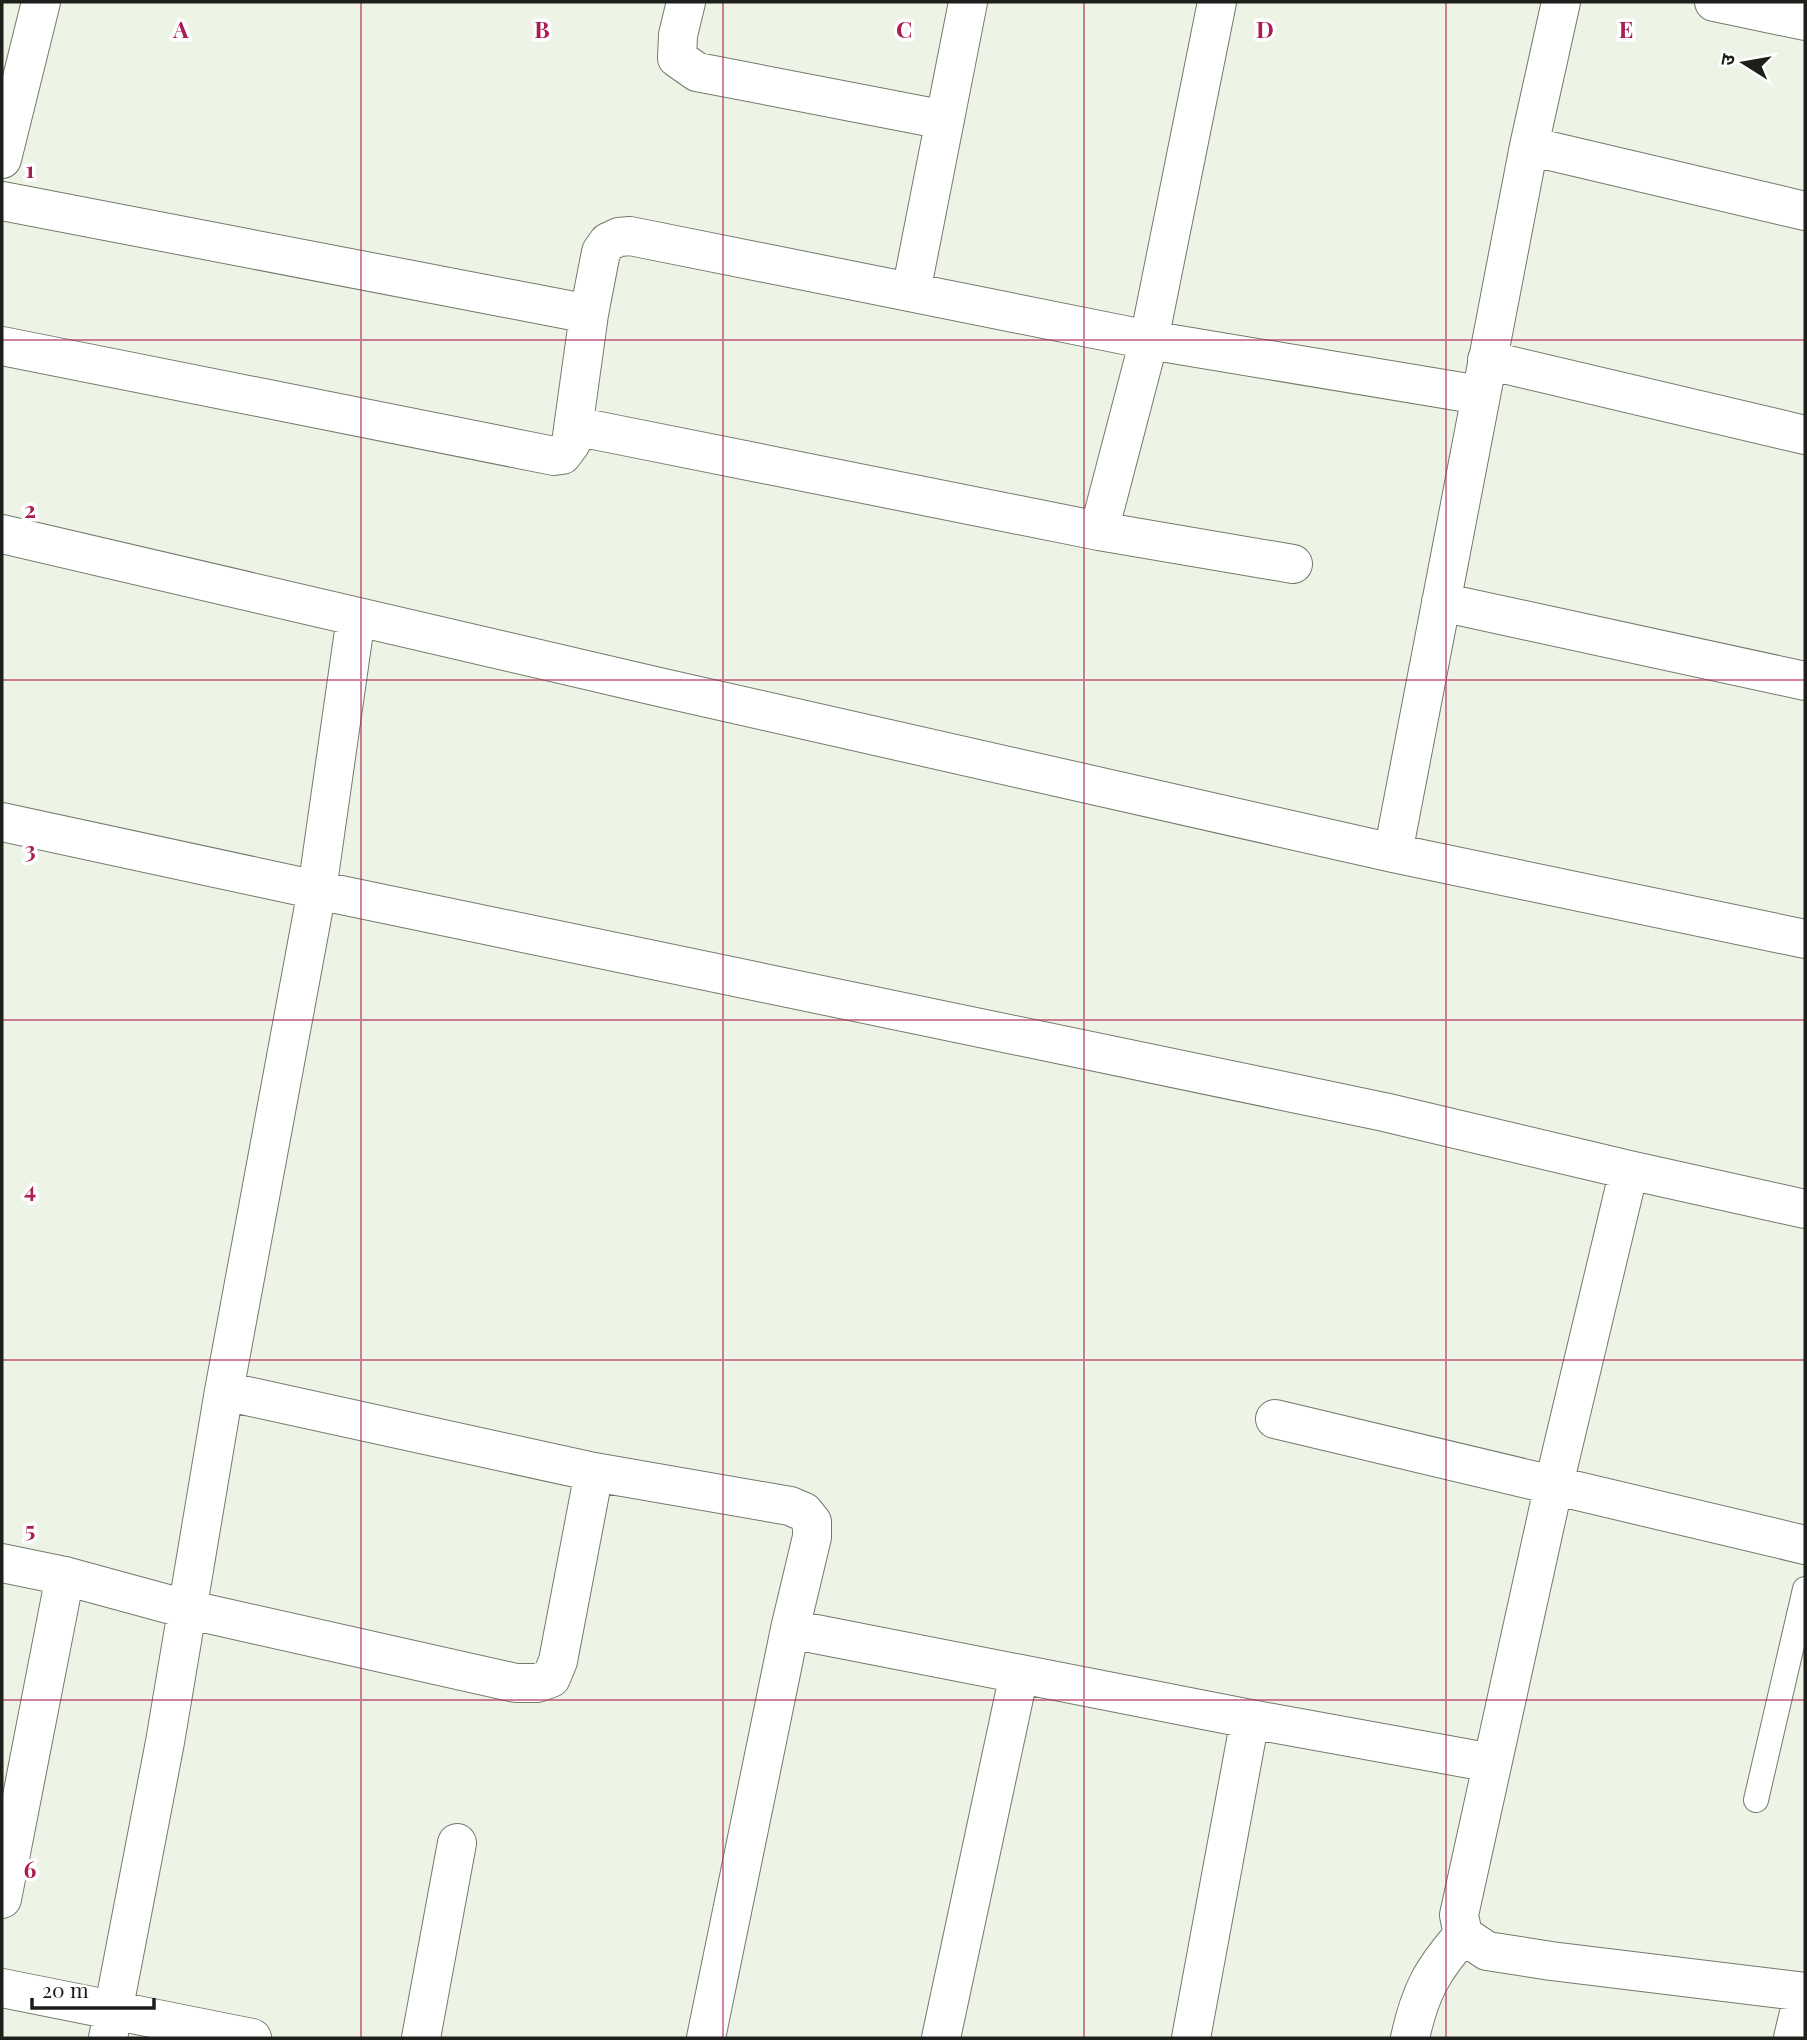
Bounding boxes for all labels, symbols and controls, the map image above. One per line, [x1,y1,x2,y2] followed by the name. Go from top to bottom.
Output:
[172,13,189,44] text: A
[534,13,550,44] text: B
[896,13,912,44] text: C
[1256,13,1274,44] text: D
[1619,13,1633,44] text: E
[1709,28,1779,98] north arrow
[1713,51,1740,68] text: उ
[26,153,35,184] text: 1
[24,493,36,524] text: 2
[24,833,36,864] text: 3
[24,1173,36,1204] text: 4
[25,1513,35,1544] text: 5
[24,1853,37,1884] text: 6
[32,1966,154,2010] scale bar
[42,1975,89,2003] text: 20 m

